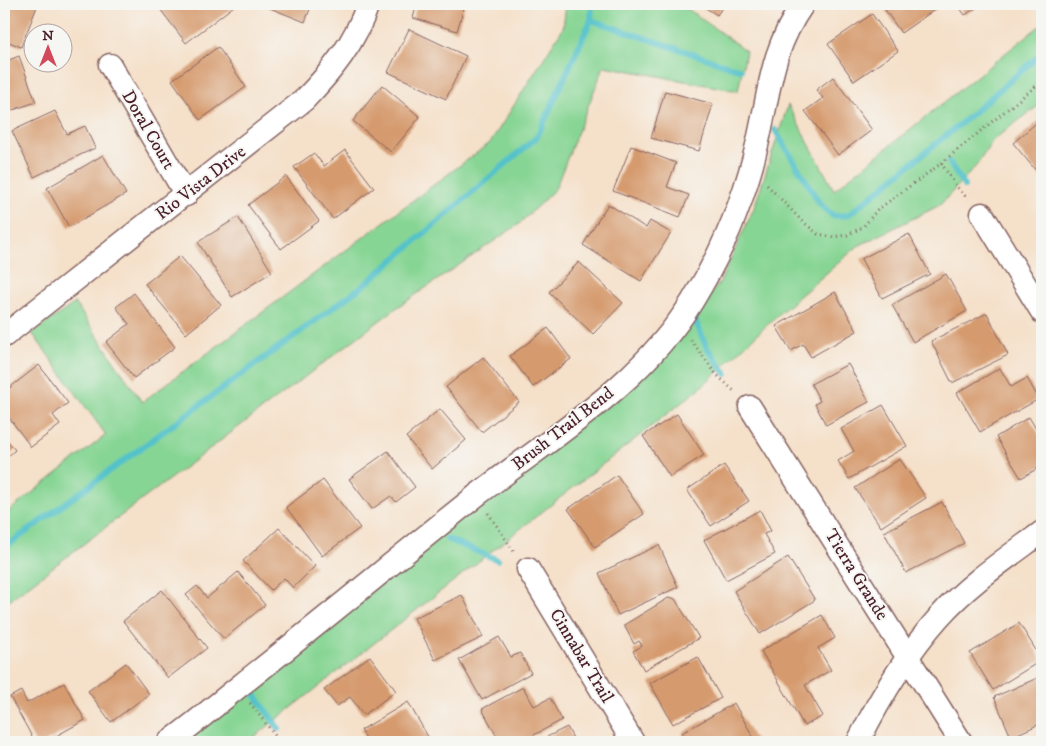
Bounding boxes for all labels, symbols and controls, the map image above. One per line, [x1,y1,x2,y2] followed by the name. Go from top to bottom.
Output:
[22,22,72,72] north arrow
[42,27,54,45] text: N
[117,87,180,174] street label: Doral Court
[151,141,251,225] street label: Rio Vista Drive
[508,382,618,476] street label: Brush Trail Bend
[819,525,893,625] street label: Tierra Grande
[544,605,618,708] street label: Cinnabar Trail

